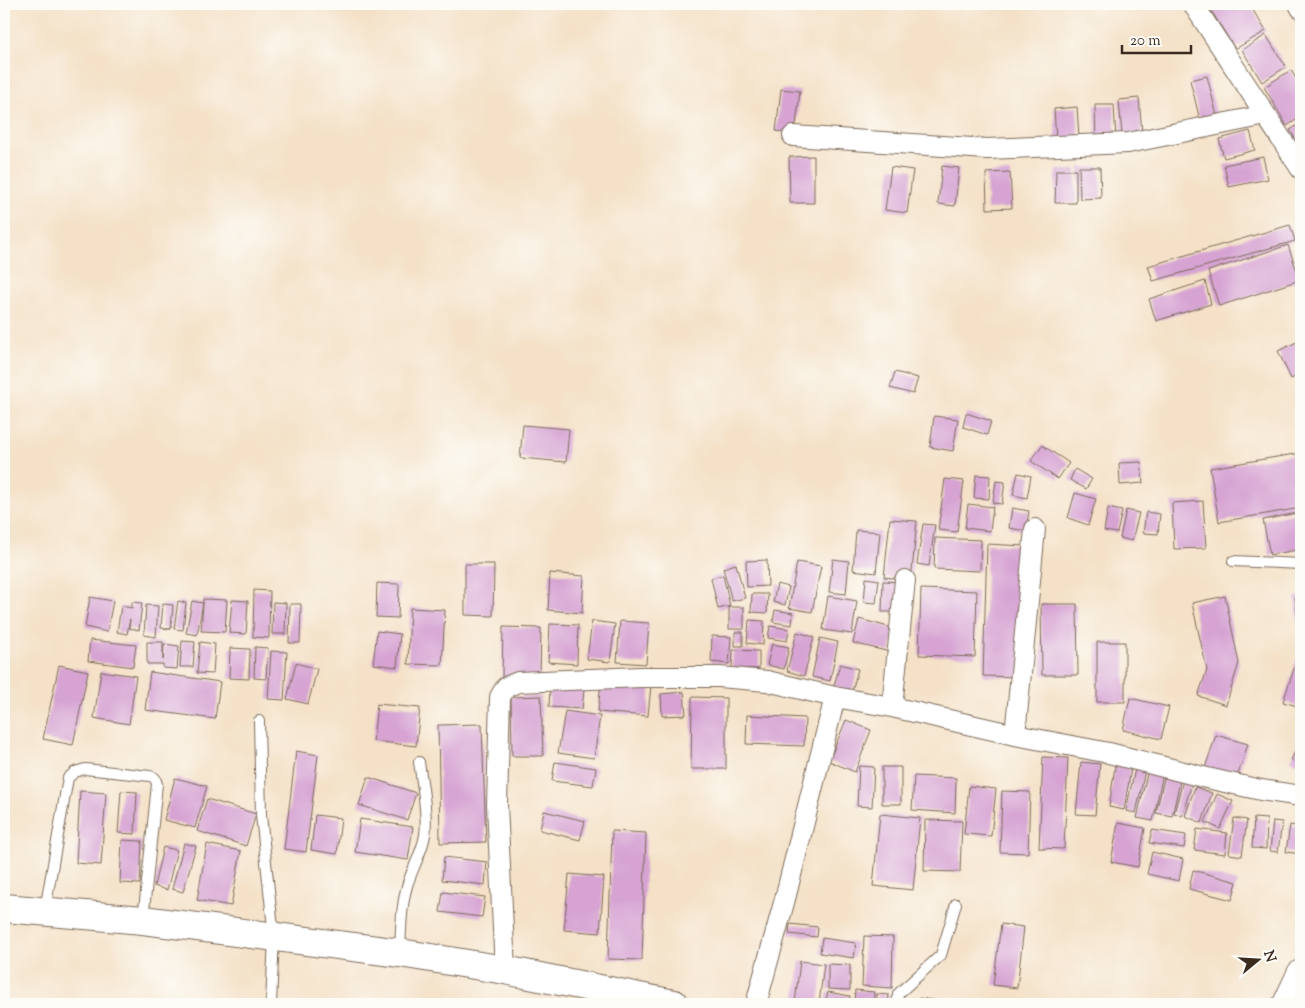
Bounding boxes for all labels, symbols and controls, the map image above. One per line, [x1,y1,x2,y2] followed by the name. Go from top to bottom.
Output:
[1122,22,1191,54] scale bar
[1130,31,1161,52] text: 20 m
[1232,936,1282,986] north arrow
[1257,948,1280,965] text: N

